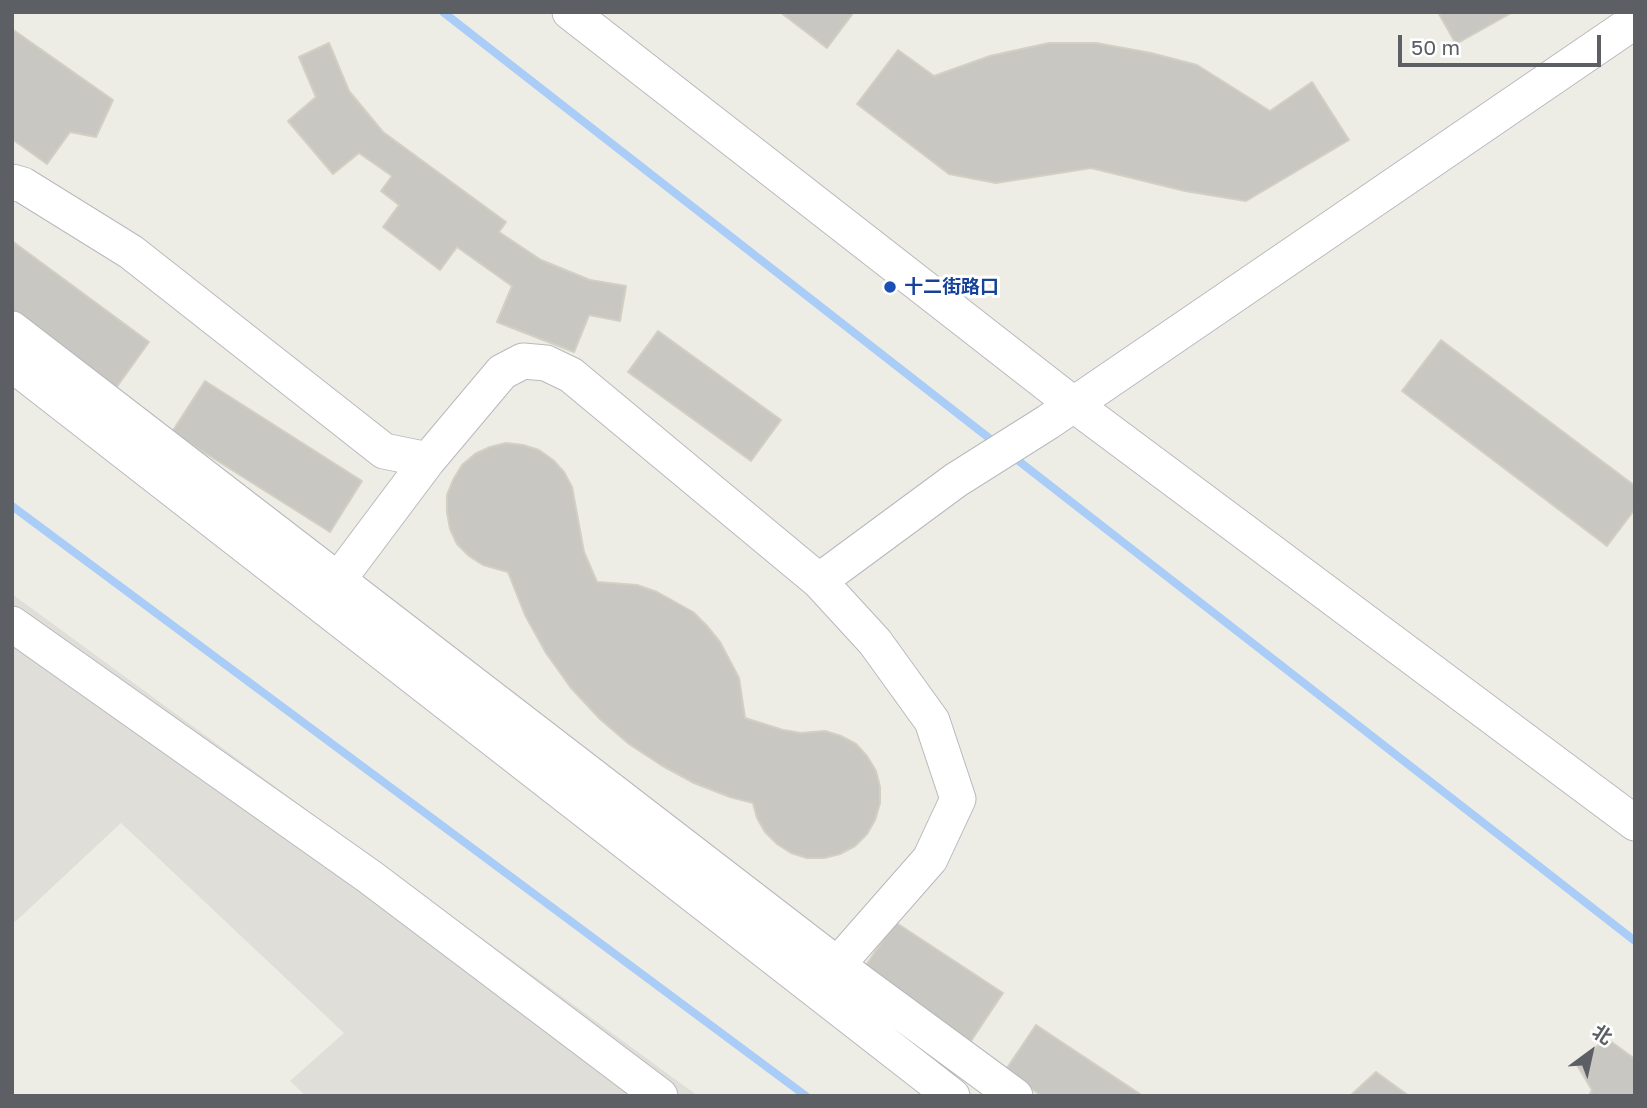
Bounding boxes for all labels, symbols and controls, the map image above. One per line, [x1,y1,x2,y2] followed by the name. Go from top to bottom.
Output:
[1402,21,1605,65] scale bar
[1411,34,1460,60] text: 50 m
[904,276,999,298] place label: 十二街路口
[882,279,898,295] marker: 十二街路口
[1556,1017,1626,1087] north arrow
[1588,1019,1617,1049] text: 北

